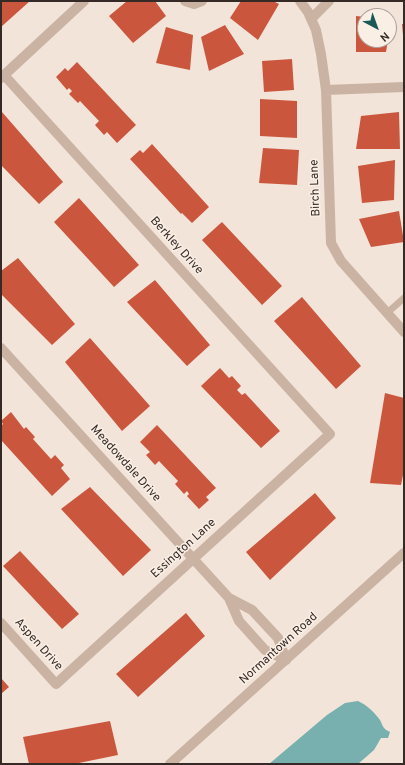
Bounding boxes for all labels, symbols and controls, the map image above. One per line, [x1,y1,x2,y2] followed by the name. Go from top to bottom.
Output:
[357,8,397,48] north arrow
[377,28,392,44] text: N
[308,159,324,217] street label: Birch Lane
[146,214,206,278] street label: Berkley Drive
[87,423,163,505] street label: Meadowdale Drive
[149,516,219,582] street label: Essington Lane
[237,610,321,688] street label: Normantown Road
[11,616,65,674] street label: Aspen Drive

